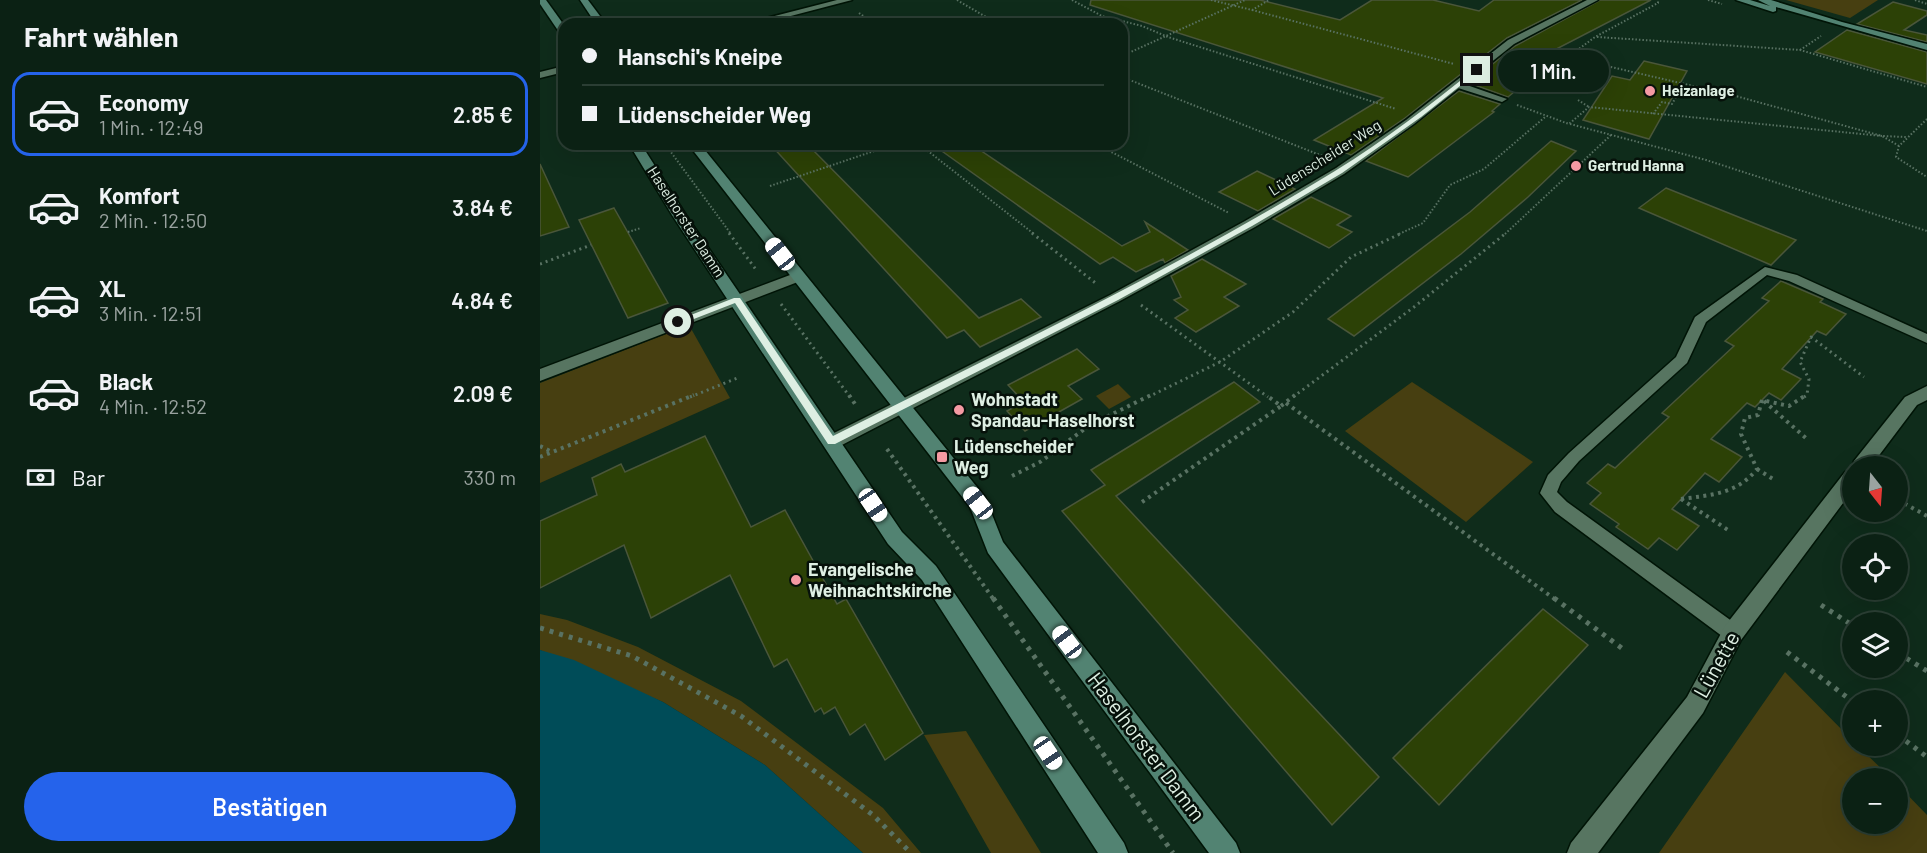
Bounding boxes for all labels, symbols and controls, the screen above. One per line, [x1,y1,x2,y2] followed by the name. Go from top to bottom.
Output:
[24,20,179,52] text: Fahrt wählen
[618,43,782,69] text: Hanschi's Kneipe
[1498,49,1609,91] callout: 1 Min.
[1463,56,1490,83] route end
[1530,59,1577,83] text: 1 Min.
[1662,81,1735,99] place label: Heizanlage
[1643,84,1657,98] marker: Heizanlage
[27,87,81,141] icon: car
[99,89,189,115] text: Economy
[453,101,513,127] text: 2.85 €
[618,101,811,127] text: Lüdenscheider Weg
[99,115,203,139] text: 1 Min. · 12:49
[1265,115,1384,199] street label: Lüdenscheider Weg
[1588,156,1684,174] place label: Gertrud Hanna
[1569,159,1583,173] marker: Gertrud Hanna
[644,163,729,280] street label: Haselhorster Damm
[27,180,81,234] icon: car
[99,182,180,208] text: Komfort
[452,194,513,220] text: 3.84 €
[99,208,207,232] text: 2 Min. · 12:50
[762,234,798,274] car
[27,273,81,327] icon: car
[99,275,125,301] text: XL
[451,287,513,313] text: 4.84 €
[99,301,202,325] text: 3 Min. · 12:51
[664,308,691,335] route start
[27,366,81,420] icon: car
[99,368,153,394] text: Black
[453,380,513,406] text: 2.09 €
[971,388,1135,431] place label: Wohnstadt Spandau-Haselhorst
[99,394,207,418] text: 4 Min. · 12:52
[952,403,966,417] marker: Wohnstadt Spandau-Haselhorst
[954,435,1074,478] place label: Lüdenscheider Weg
[935,450,949,464] marker: Lüdenscheider Weg
[1842,456,1908,522] north arrow
[1842,456,1908,834] map controls
[24,461,57,494] icon: cash
[72,464,105,490] text: Bar
[464,465,516,489] text: 330 m
[960,483,996,523] car
[855,485,891,525] car
[1842,534,1908,600] button: locate
[808,558,952,601] place label: Evangelische Weihnachtskirche
[789,573,803,587] marker: Evangelische Weihnachtskirche
[1842,612,1908,678] button: layers
[1049,622,1085,662] car
[1687,627,1744,702] street label: Lünette
[1083,667,1211,825] street label: Haselhorster Damm
[1842,690,1908,756] button: +
[1030,733,1066,773] car
[1842,768,1908,834] button: −
[24,772,516,841] button: Bestätigen

